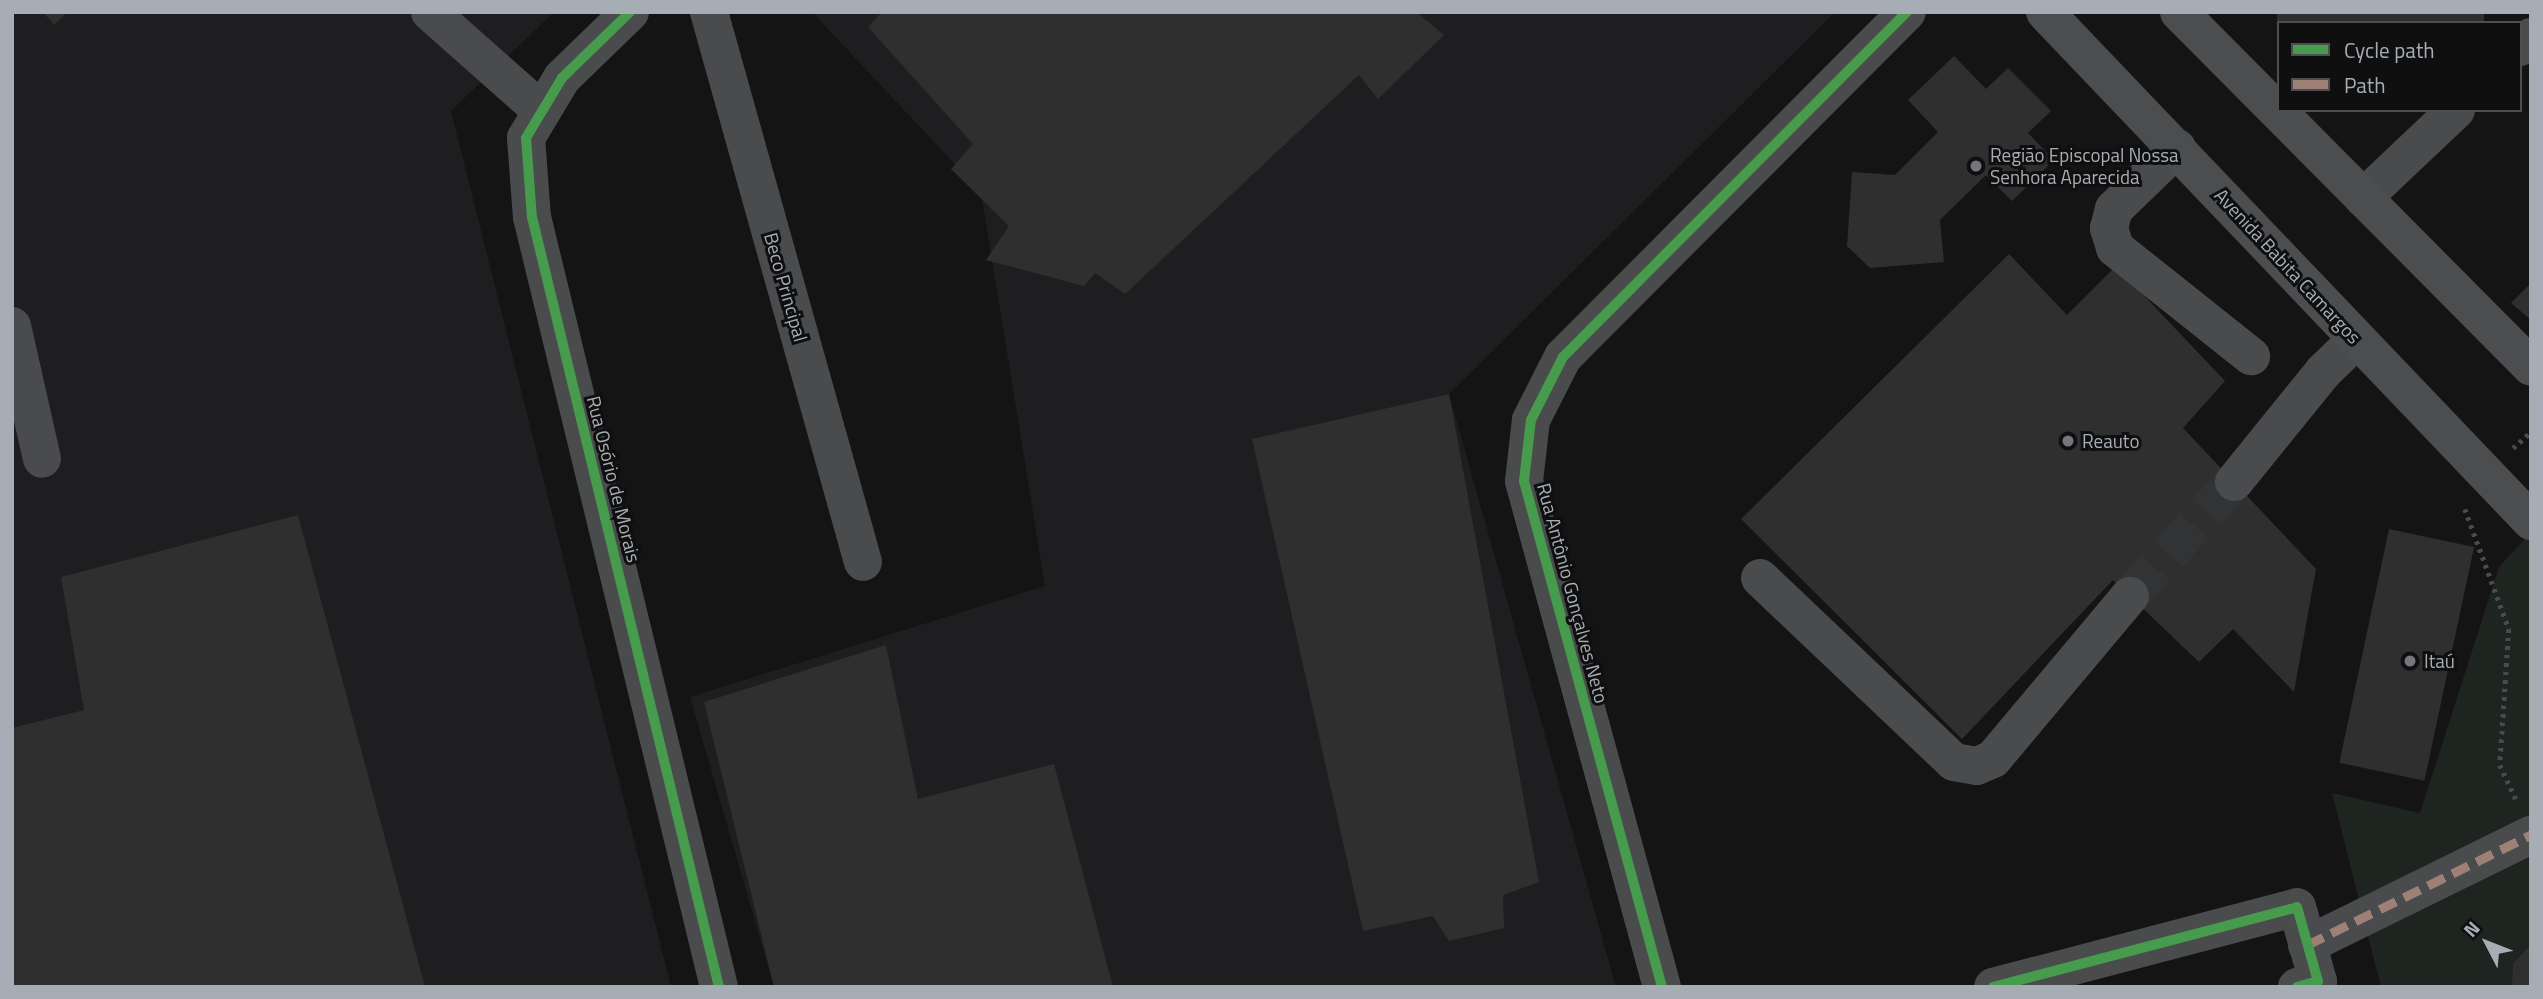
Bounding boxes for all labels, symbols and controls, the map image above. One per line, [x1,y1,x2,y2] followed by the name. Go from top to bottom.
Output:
[2277,21,2522,112] legend
[2344,34,2435,66] text: Cycle path
[2344,69,2386,101] text: Path
[1990,144,2179,188] place label: Região Episcopal Nossa Senhora Aparecida
[1968,158,1984,174] marker: Região Episcopal Nossa Senhora Aparecida
[2210,184,2366,348] street label: Avenida Babita Camargos
[760,230,812,344] street label: Beco Principal
[582,393,646,565] street label: Rua Osório de Morais
[2082,430,2139,452] place label: Reauto
[2060,433,2076,449] marker: Reauto
[1533,480,1613,706] street label: Rua Antônio Gonçalves Neto
[2424,650,2455,672] place label: Itaú
[2402,653,2418,669] marker: Itaú
[2452,908,2522,978] north arrow
[2456,914,2486,943] text: N

